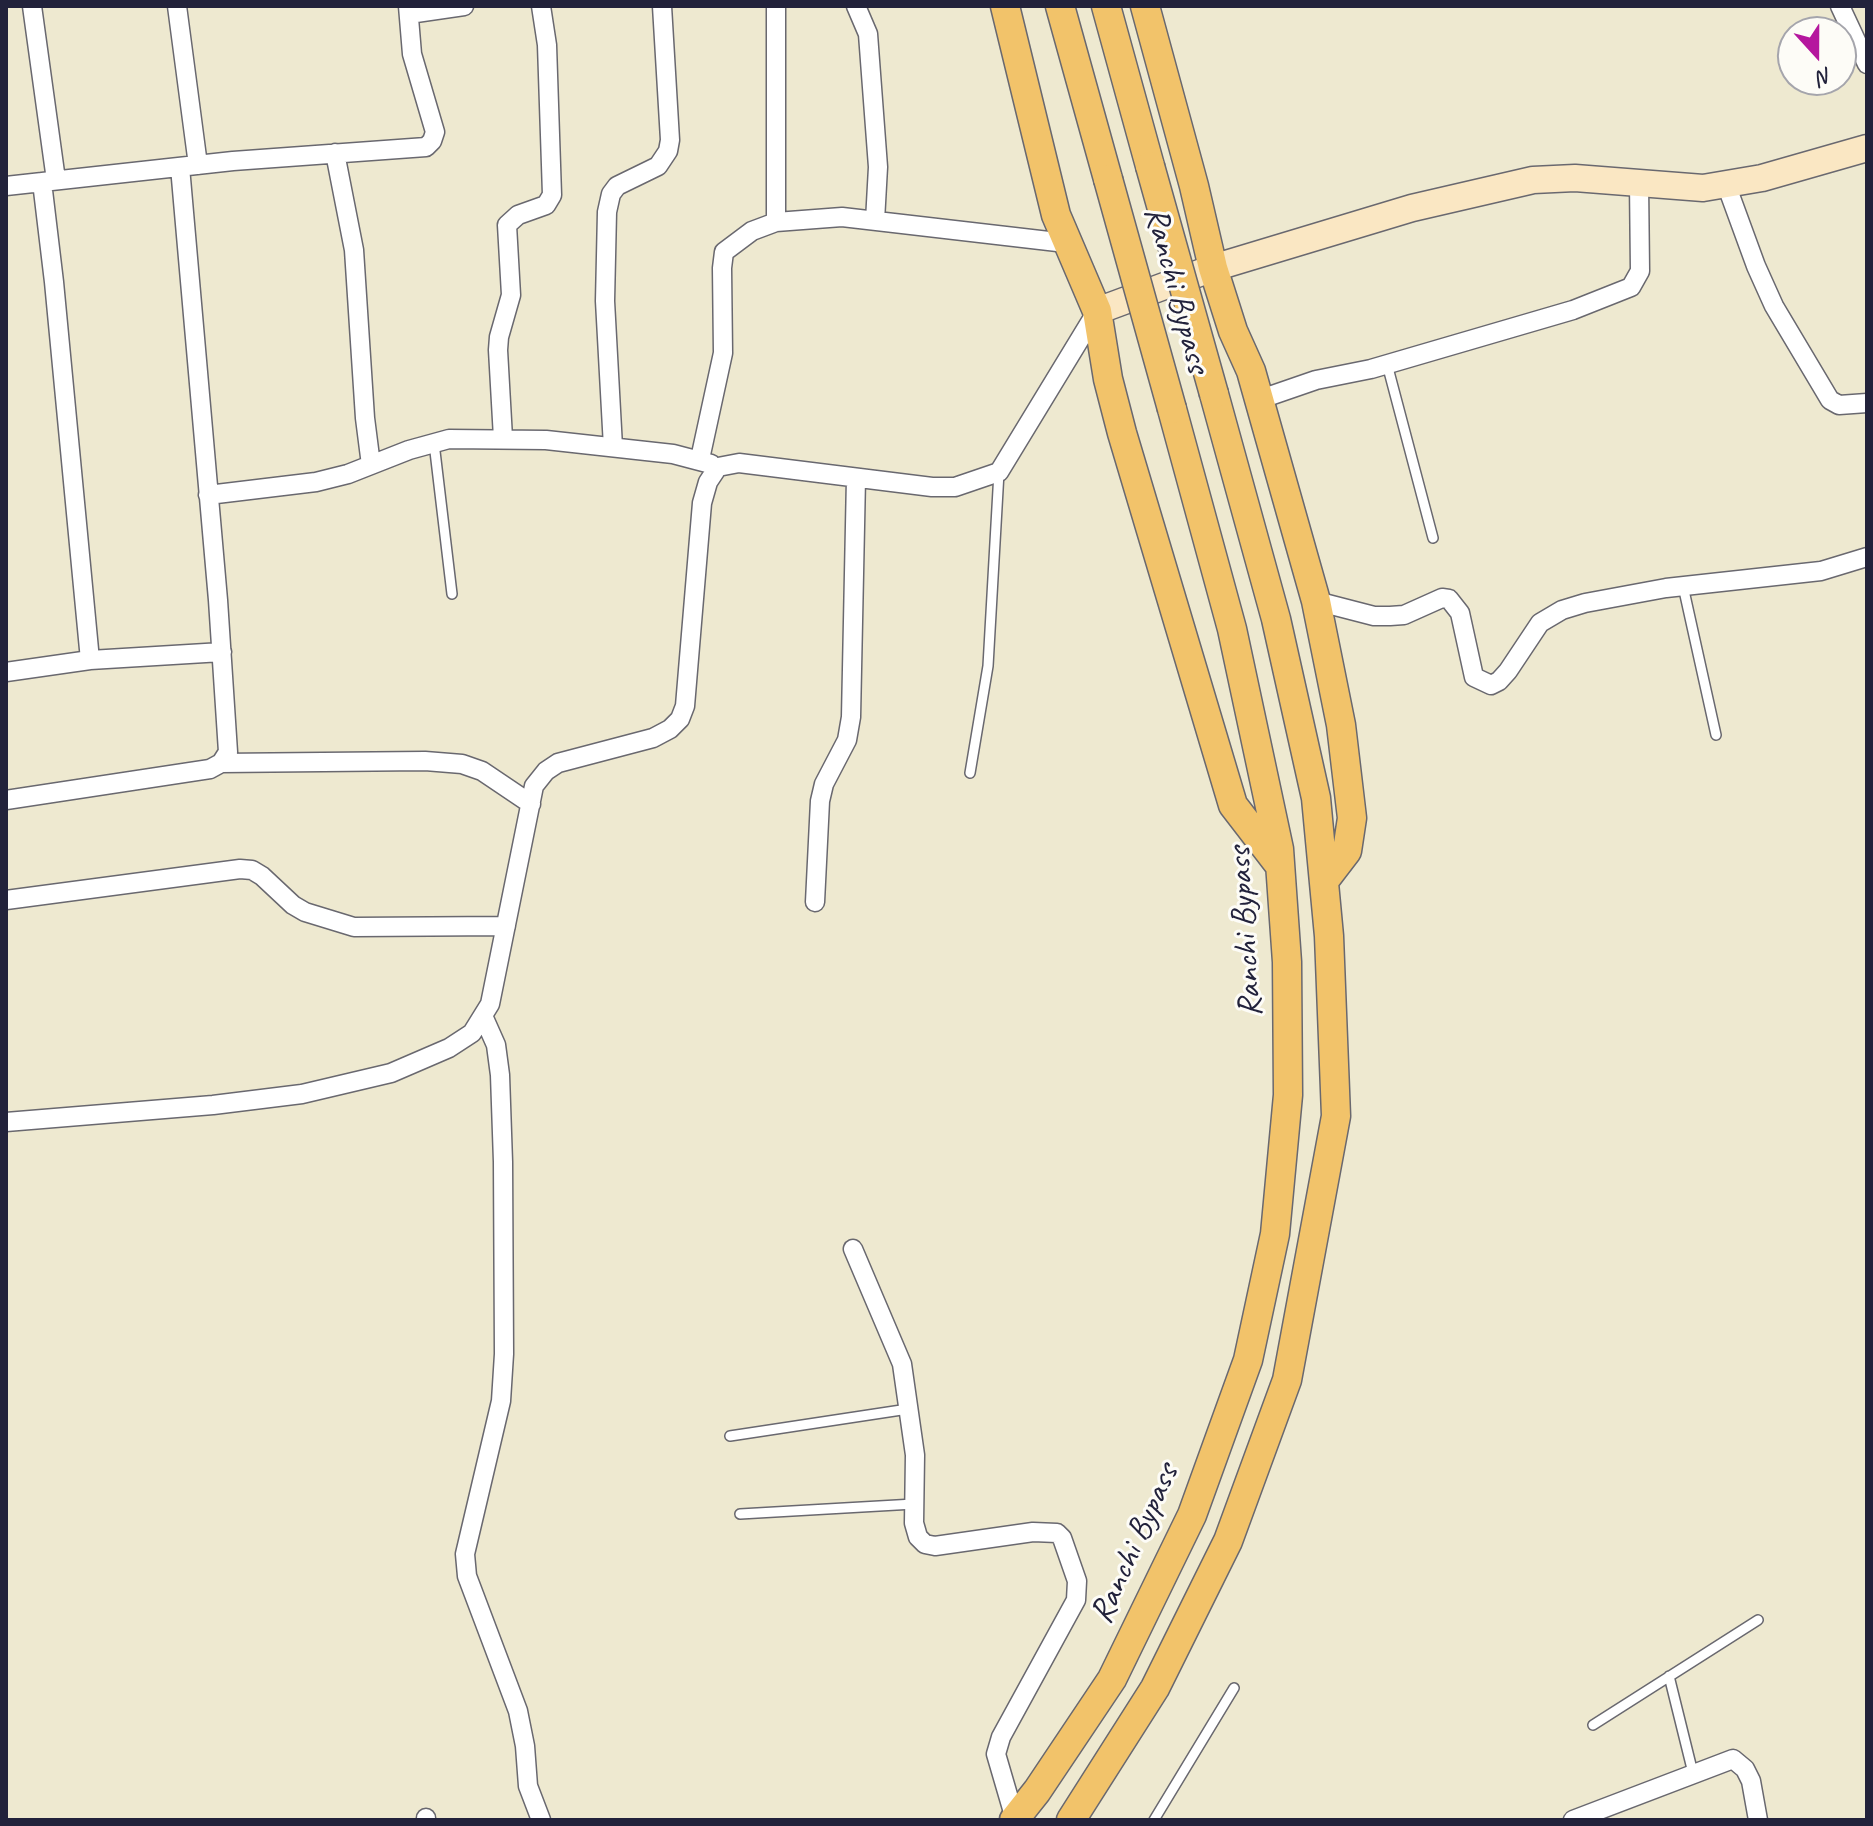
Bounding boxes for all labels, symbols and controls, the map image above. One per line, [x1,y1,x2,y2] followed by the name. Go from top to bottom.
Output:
[1777,16,1857,96] north arrow
[1814,61,1836,92] text: N
[1134,203,1218,377] street label: Ranchi Bypass
[1220,846,1272,1018] street label: Ranchi Bypass
[1082,1458,1188,1630] street label: Ranchi Bypass

